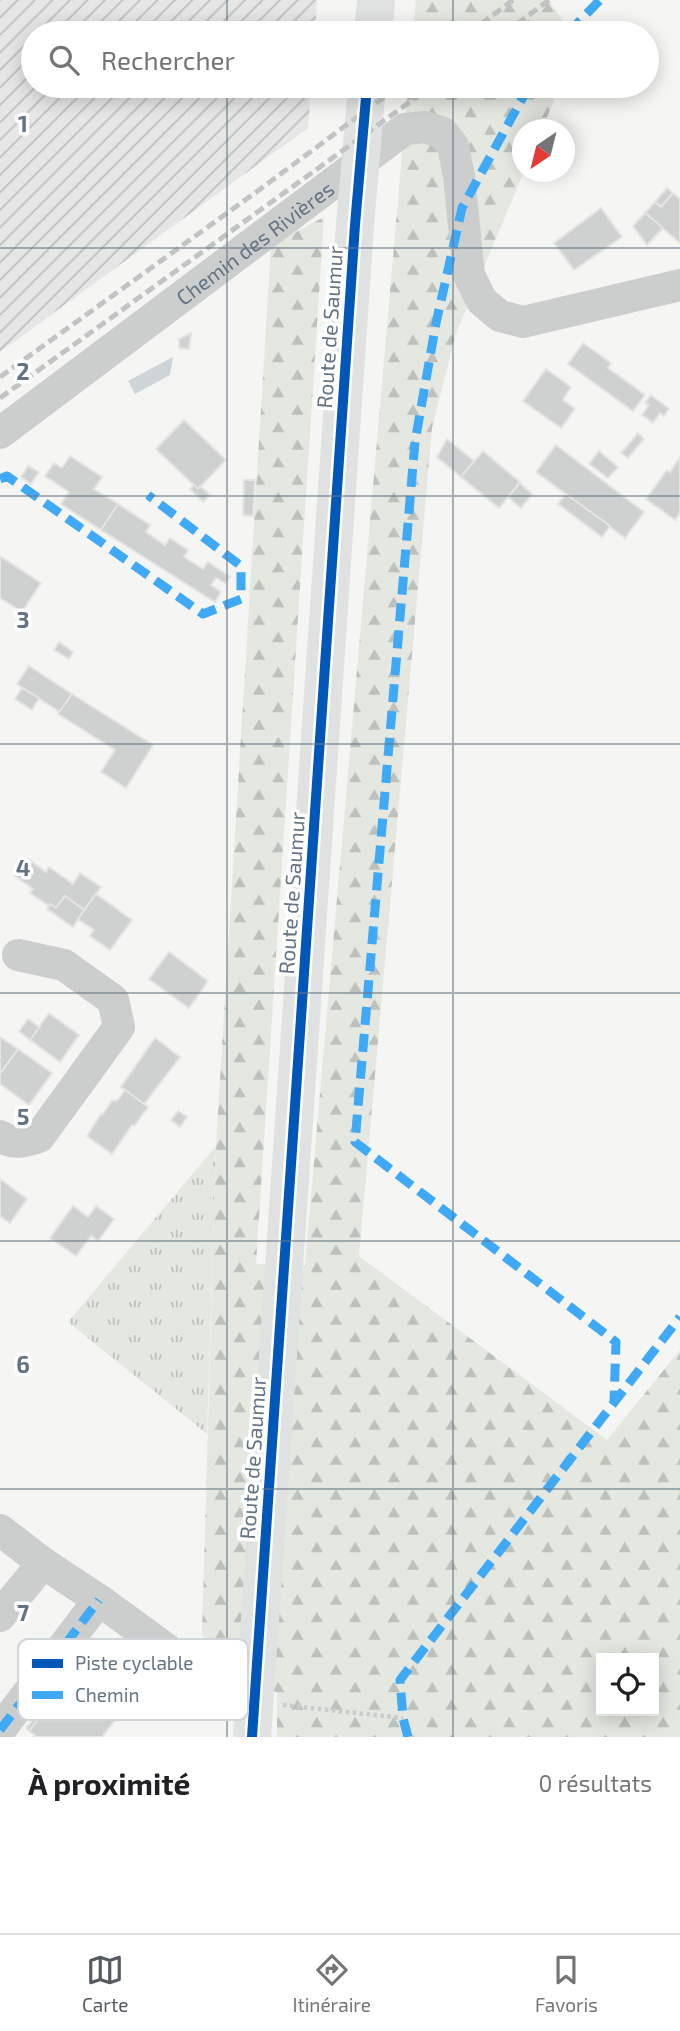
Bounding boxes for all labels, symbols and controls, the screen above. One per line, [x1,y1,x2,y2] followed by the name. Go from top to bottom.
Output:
[21,21,659,98] search box
[45,41,83,79] icon: search
[101,44,235,75] text: Rechercher
[18,109,28,137] text: 1
[512,119,575,182] north arrow
[171,175,338,309] street label: Chemin des Rivières
[311,244,347,409] street label: Route de Saumur
[16,357,30,385] text: 2
[16,605,30,633] text: 3
[273,810,309,975] street label: Route de Saumur
[16,853,30,881] text: 4
[17,1102,29,1130] text: 5
[16,1350,30,1378] text: 6
[234,1375,270,1540] street label: Route de Saumur
[17,1598,29,1626] text: 7
[18,1639,248,1720] legend
[75,1651,194,1674] text: Piste cyclable
[596,1653,659,1716] map controls
[596,1653,659,1716] button: locate
[75,1683,139,1706] text: Chemin
[28,1765,190,1801] text: À proximité
[538,1769,652,1797] text: 0 résultats
[82,1951,128,2016] tab: Carte
[292,1951,371,2016] tab: Itinéraire
[535,1951,598,2016] tab: Favoris

